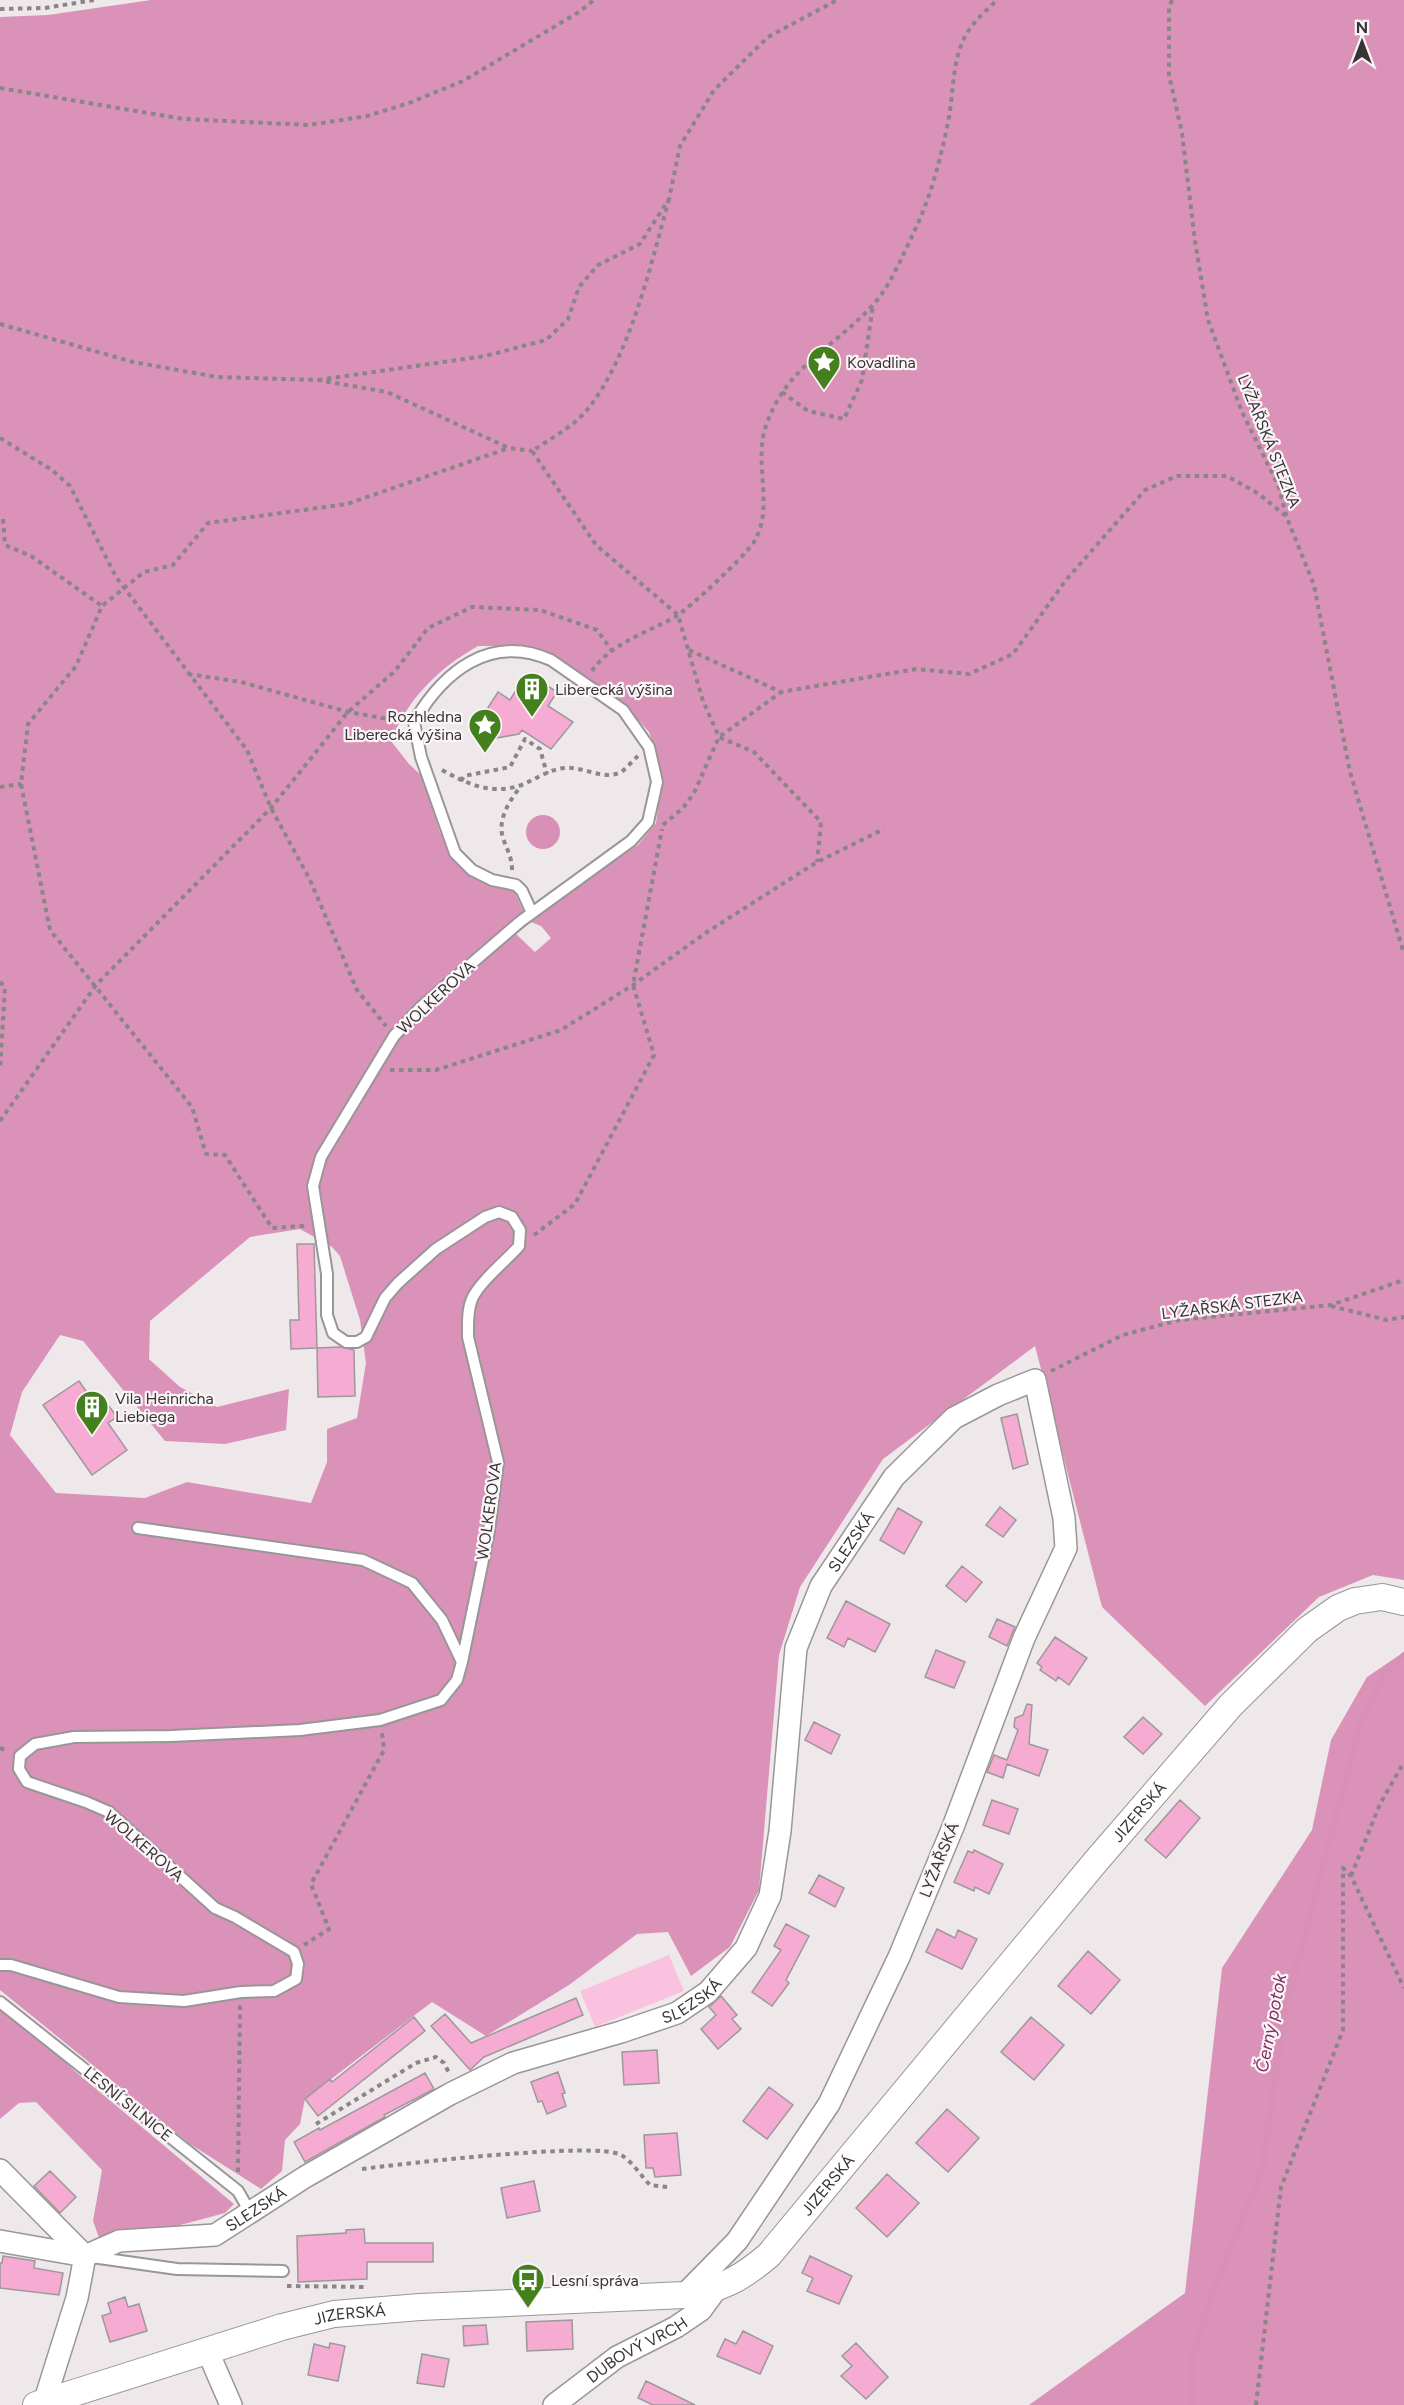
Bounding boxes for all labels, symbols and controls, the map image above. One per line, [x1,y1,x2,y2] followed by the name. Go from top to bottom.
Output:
[1332,12,1392,72] north arrow
[1356,18,1368,37] text: N
[806,344,842,391] place icon: Kovadlina
[847,353,916,372] place label: Kovadlina
[1234,372,1305,511] street label: LYŽAŘSKÁ STEZKA
[514,671,550,718] building icon: Liberecká výšina
[555,680,673,699] place label: Liberecká výšina
[344,707,462,744] place label: Rozhledna Liberecká výšina
[467,707,503,754] place icon: Rozhledna Liberecká výšina
[393,956,479,1038] street label: WOLKEROVA
[1160,1287,1304,1323] street label: LYŽAŘSKÁ STEZKA
[74,1389,110,1436] building icon: Vila Heinricha Liebiega
[115,1389,214,1426] place label: Vila Heinricha Liebiega
[473,1461,505,1561] street label: WOLKEROVA
[824,1508,878,1575] street label: SLEZSKÁ
[1108,1778,1170,1845] street label: JIZERSKÁ
[100,1806,188,1886] street label: WOLKEROVA
[915,1820,963,1900] street label: LYŽAŘSKÁ
[1251,1971,1292,2074] water label: Černý potok
[659,1974,725,2027] street label: SLEZSKÁ
[80,2062,176,2146] street label: LESNÍ SILNICE
[797,2151,858,2219] street label: JIZERSKÁ
[222,2182,290,2235] street label: SLEZSKÁ
[510,2262,546,2309] bus stop icon: Lesní správa
[551,2271,639,2290] place label: Lesní správa
[311,2300,386,2328] street label: JIZERSKÁ
[583,2313,691,2386] street label: DUBOVÝ VRCH

